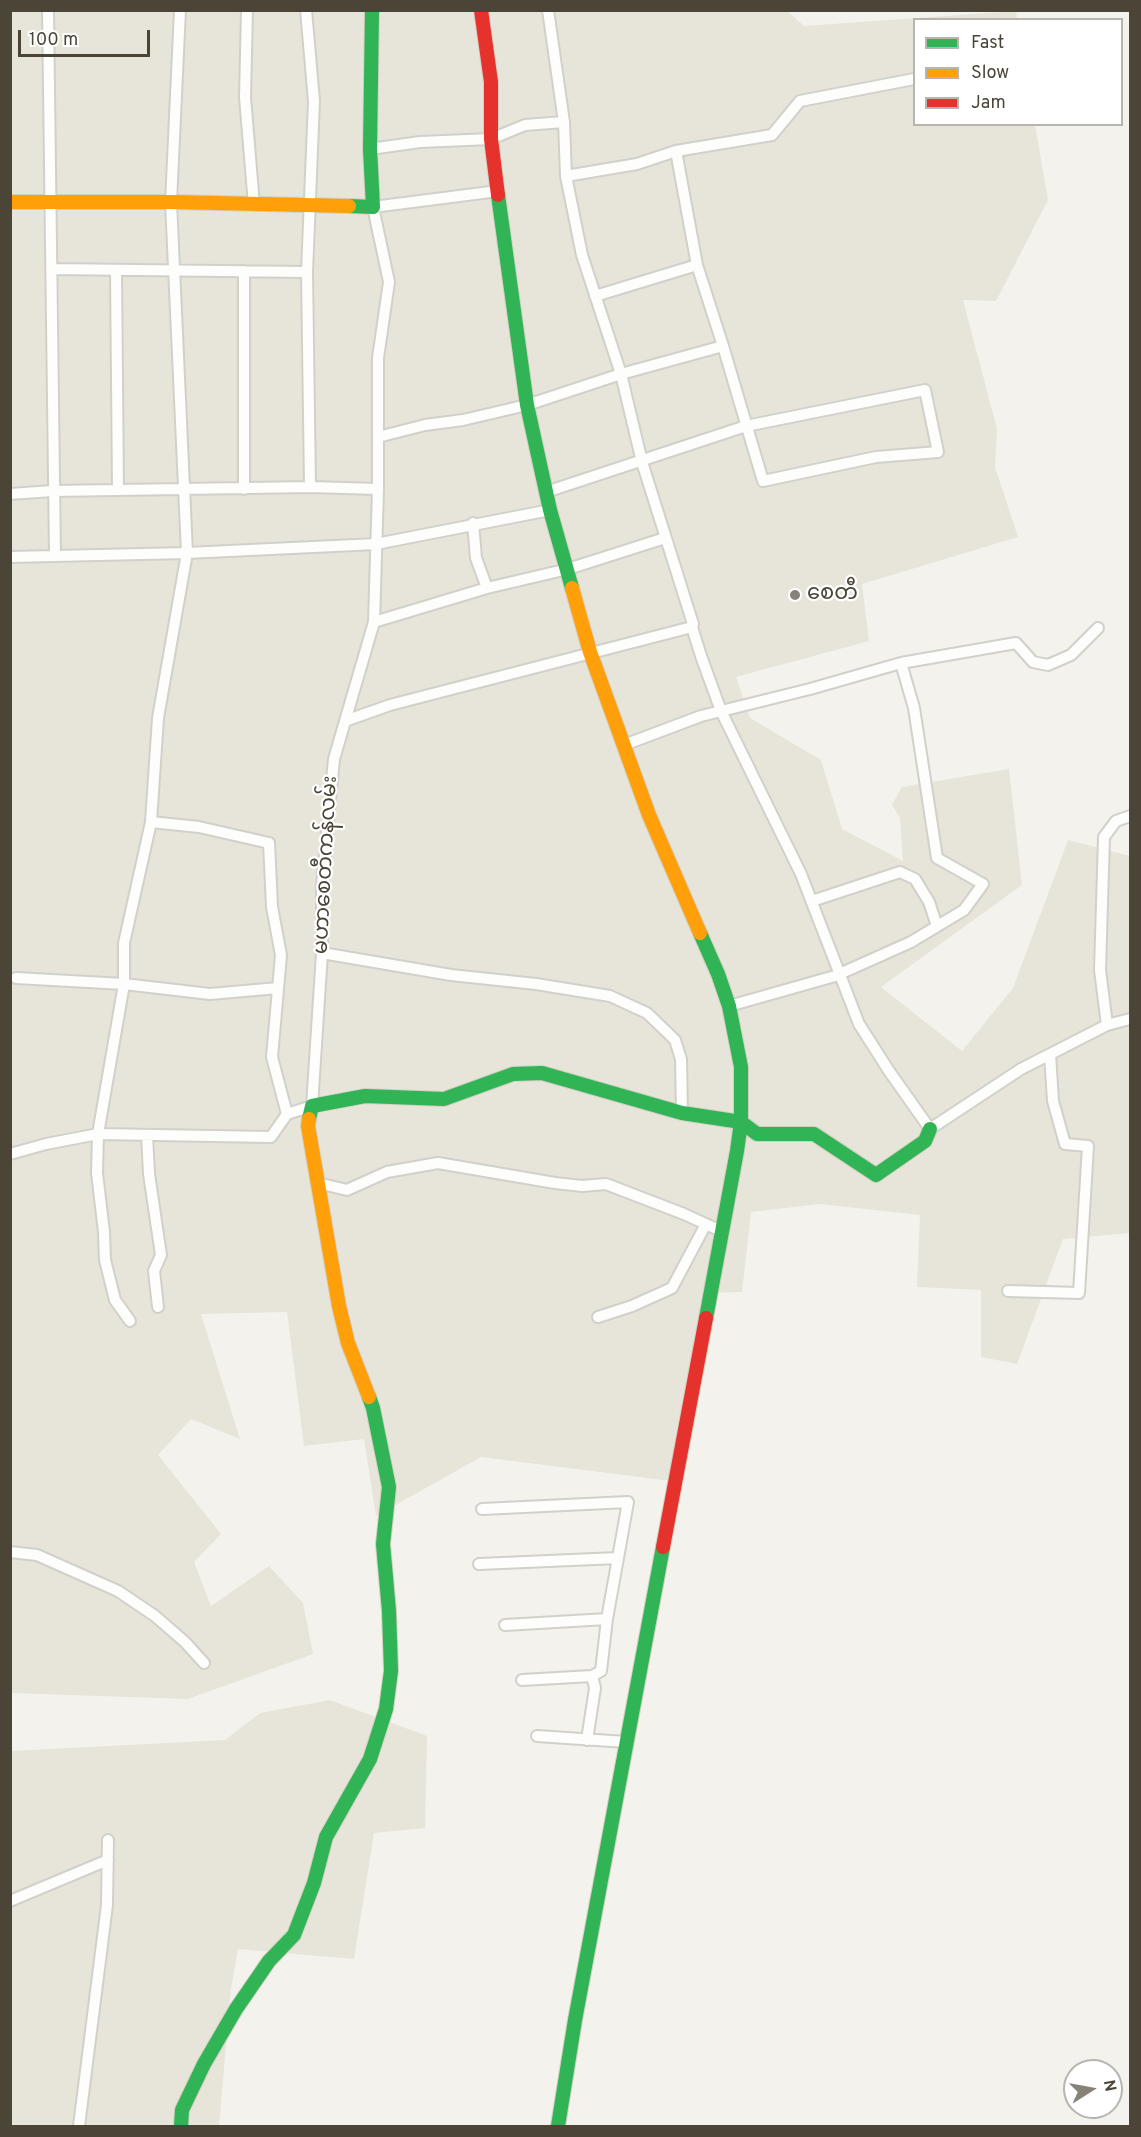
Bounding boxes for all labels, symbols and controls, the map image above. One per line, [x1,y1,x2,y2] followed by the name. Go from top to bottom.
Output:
[21,18,153,56] scale bar
[913,18,1123,126] legend
[29,29,78,52] text: 100 m
[971,32,1004,55] text: Fast
[971,62,1009,85] text: Slow
[971,92,1006,115] text: Jam
[807,582,858,608] place label: စေတီ
[788,588,802,602] marker: စေတီ
[310,775,344,955] street label: မဟာစေတီကန်လမ်း
[1063,2059,1123,2119] north arrow
[1098,2078,1120,2093] text: N

